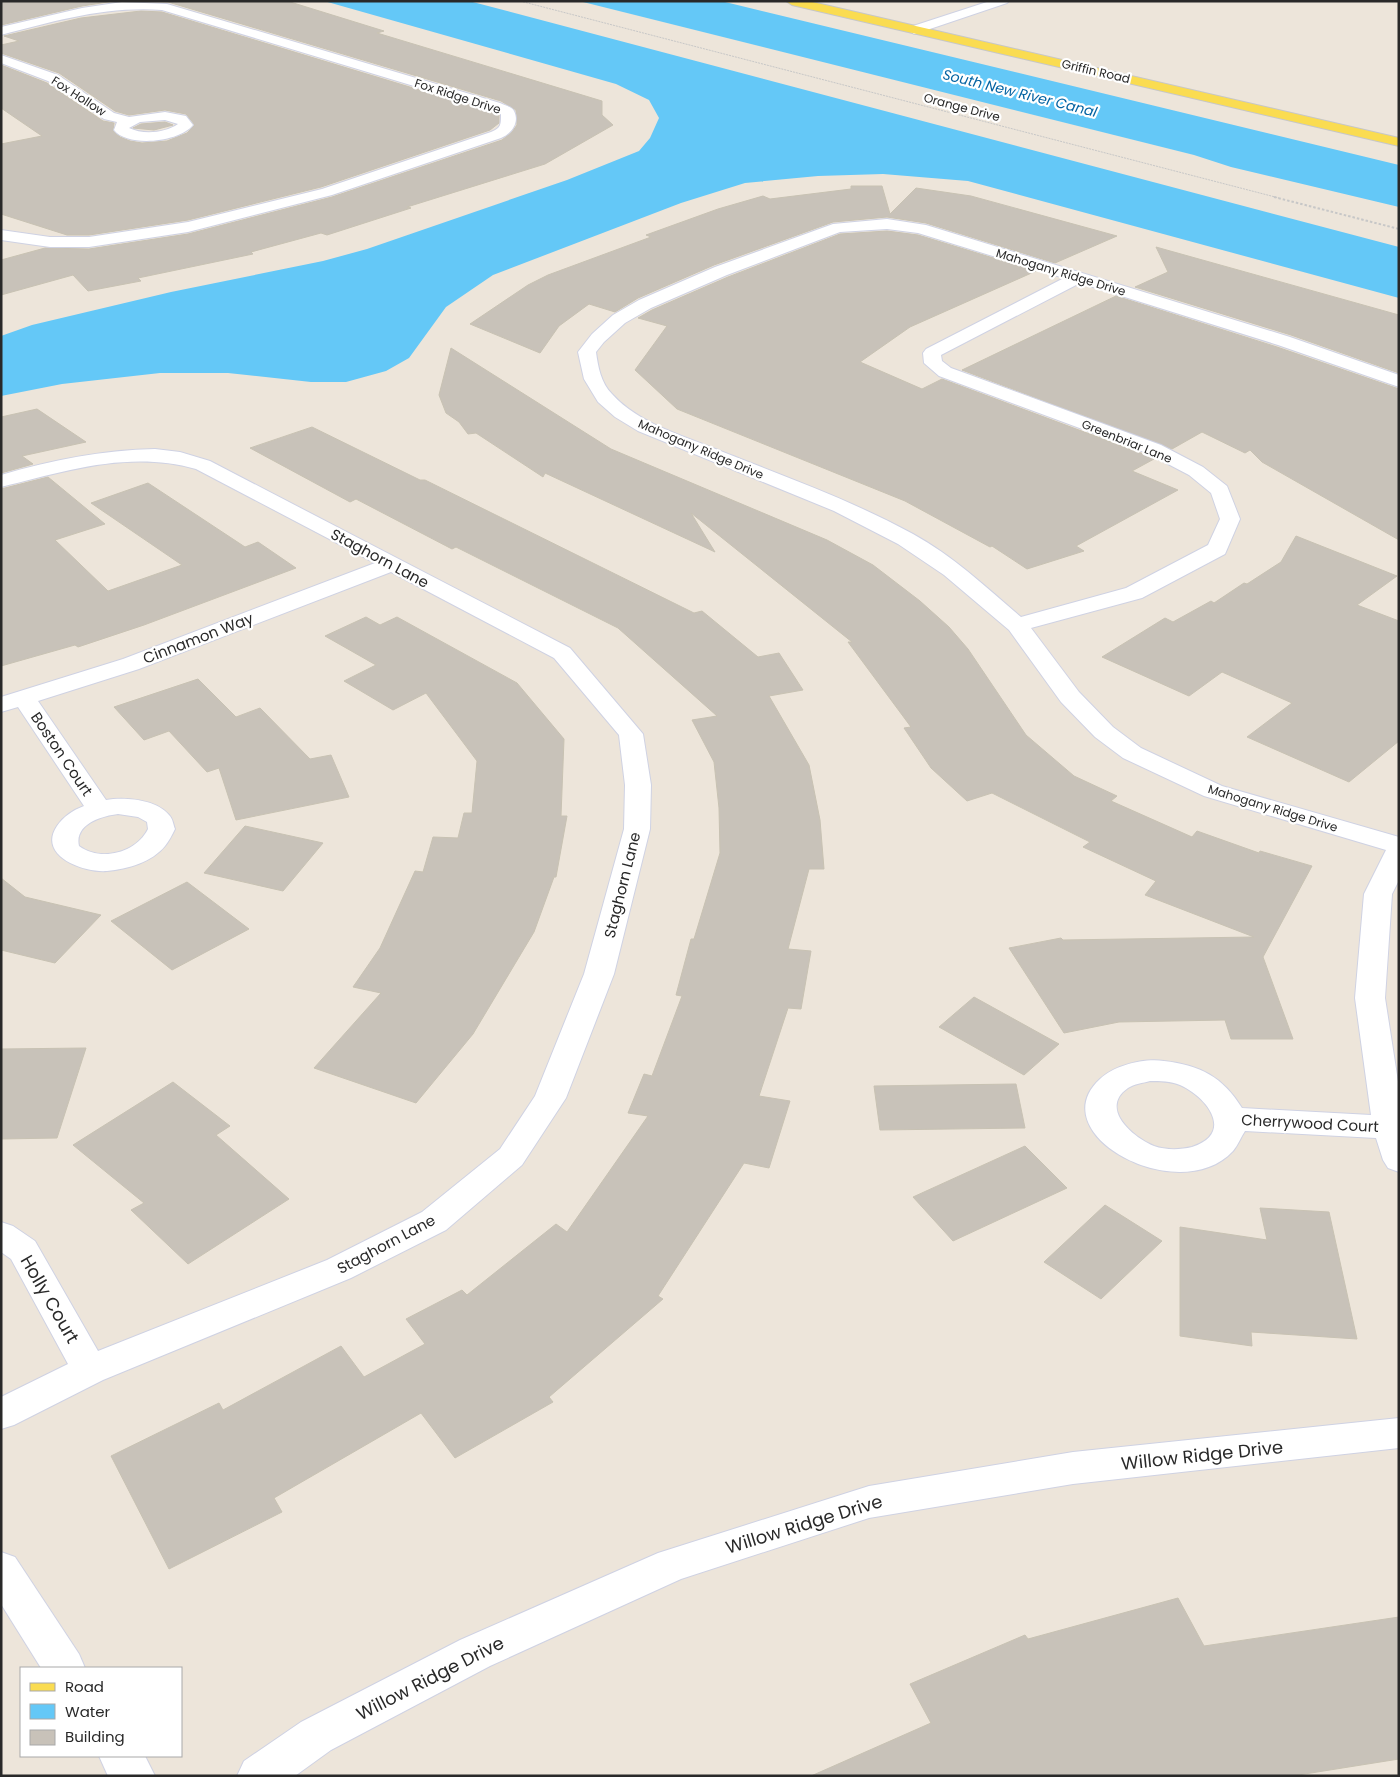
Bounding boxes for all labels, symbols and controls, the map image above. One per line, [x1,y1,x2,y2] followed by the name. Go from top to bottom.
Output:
[1060,55,1132,87] street label: Griffin Road
[941,64,1100,122] water label: South New River Canal
[48,72,110,120] street label: Fox Hollow
[413,74,503,118] street label: Fox Ridge Drive
[922,89,1002,125] street label: Orange Drive
[994,244,1128,300] street label: Mahogany Ridge Drive
[636,415,766,483] street label: Mahogany Ridge Drive
[1079,415,1175,467] street label: Greenbriar Lane
[327,523,433,593] street label: Staghorn Lane
[140,607,257,669] street label: Cinnamon Way
[26,708,98,800] street label: Boston Court
[1206,780,1340,836] street label: Mahogany Ridge Drive
[599,830,645,940] street label: Staghorn Lane
[1241,1109,1379,1137] street label: Cherrywood Court
[333,1209,439,1279] street label: Staghorn Lane
[15,1250,85,1348] street label: Holly Court
[1120,1434,1284,1476] street label: Willow Ridge Drive
[723,1488,885,1560] street label: Willow Ridge Drive
[352,1630,508,1726] street label: Willow Ridge Drive
[20,1667,182,1757] legend
[65,1676,104,1697] text: Road
[65,1701,111,1722] text: Water
[65,1726,125,1747] text: Building

